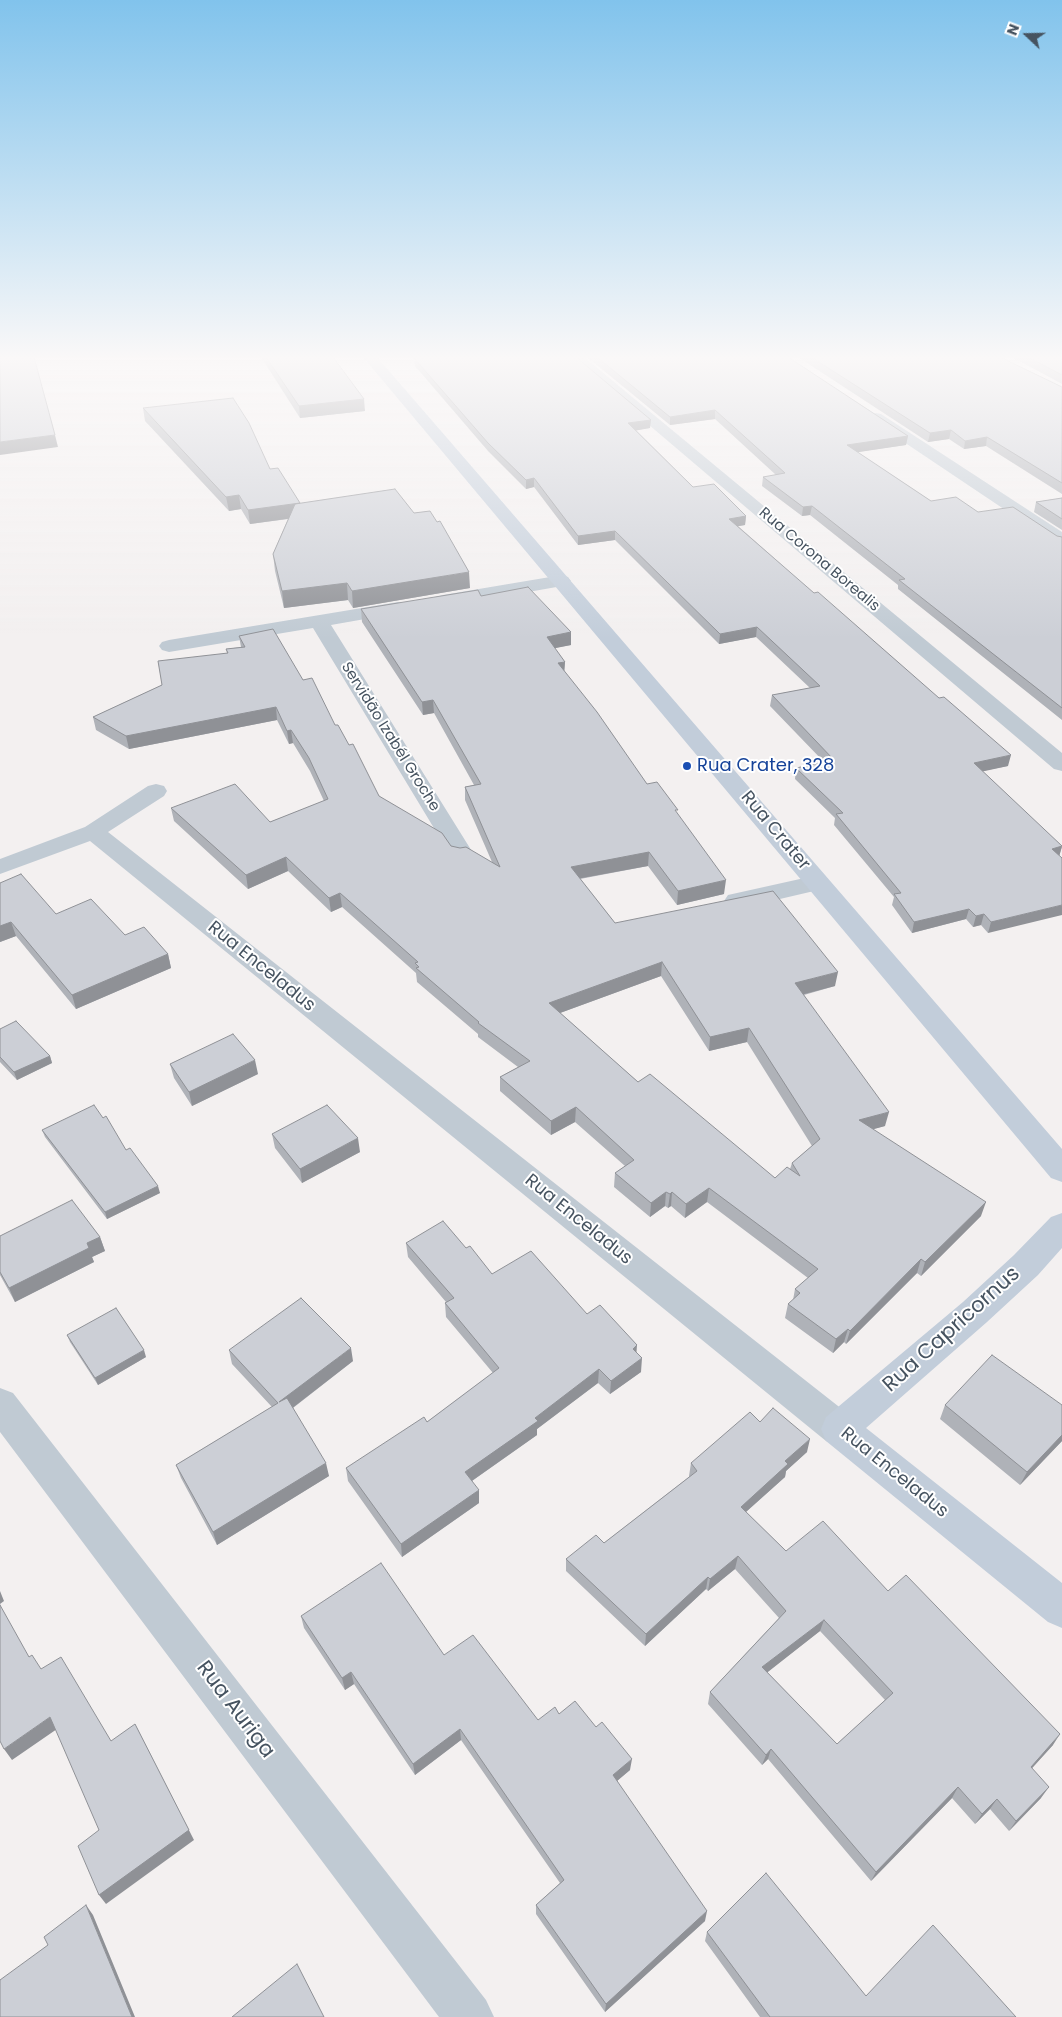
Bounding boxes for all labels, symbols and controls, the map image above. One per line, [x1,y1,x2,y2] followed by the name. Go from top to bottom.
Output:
[1002,10,1052,60] north arrow
[1002,21,1024,38] text: N
[755,504,883,616] street label: Rua Corona Borealis
[337,659,443,815] street label: Servidão Izabél Groche
[697,755,834,777] place label: Rua Crater, 328
[681,760,693,772] marker: Rua Crater, 328
[736,787,814,875] street label: Rua Crater
[203,917,319,1017] street label: Rua Enceladus
[520,1170,636,1270] street label: Rua Enceladus
[878,1262,1026,1398] street label: Rua Capricornus
[836,1423,952,1523] street label: Rua Enceladus
[190,1656,280,1764] street label: Rua Auriga

